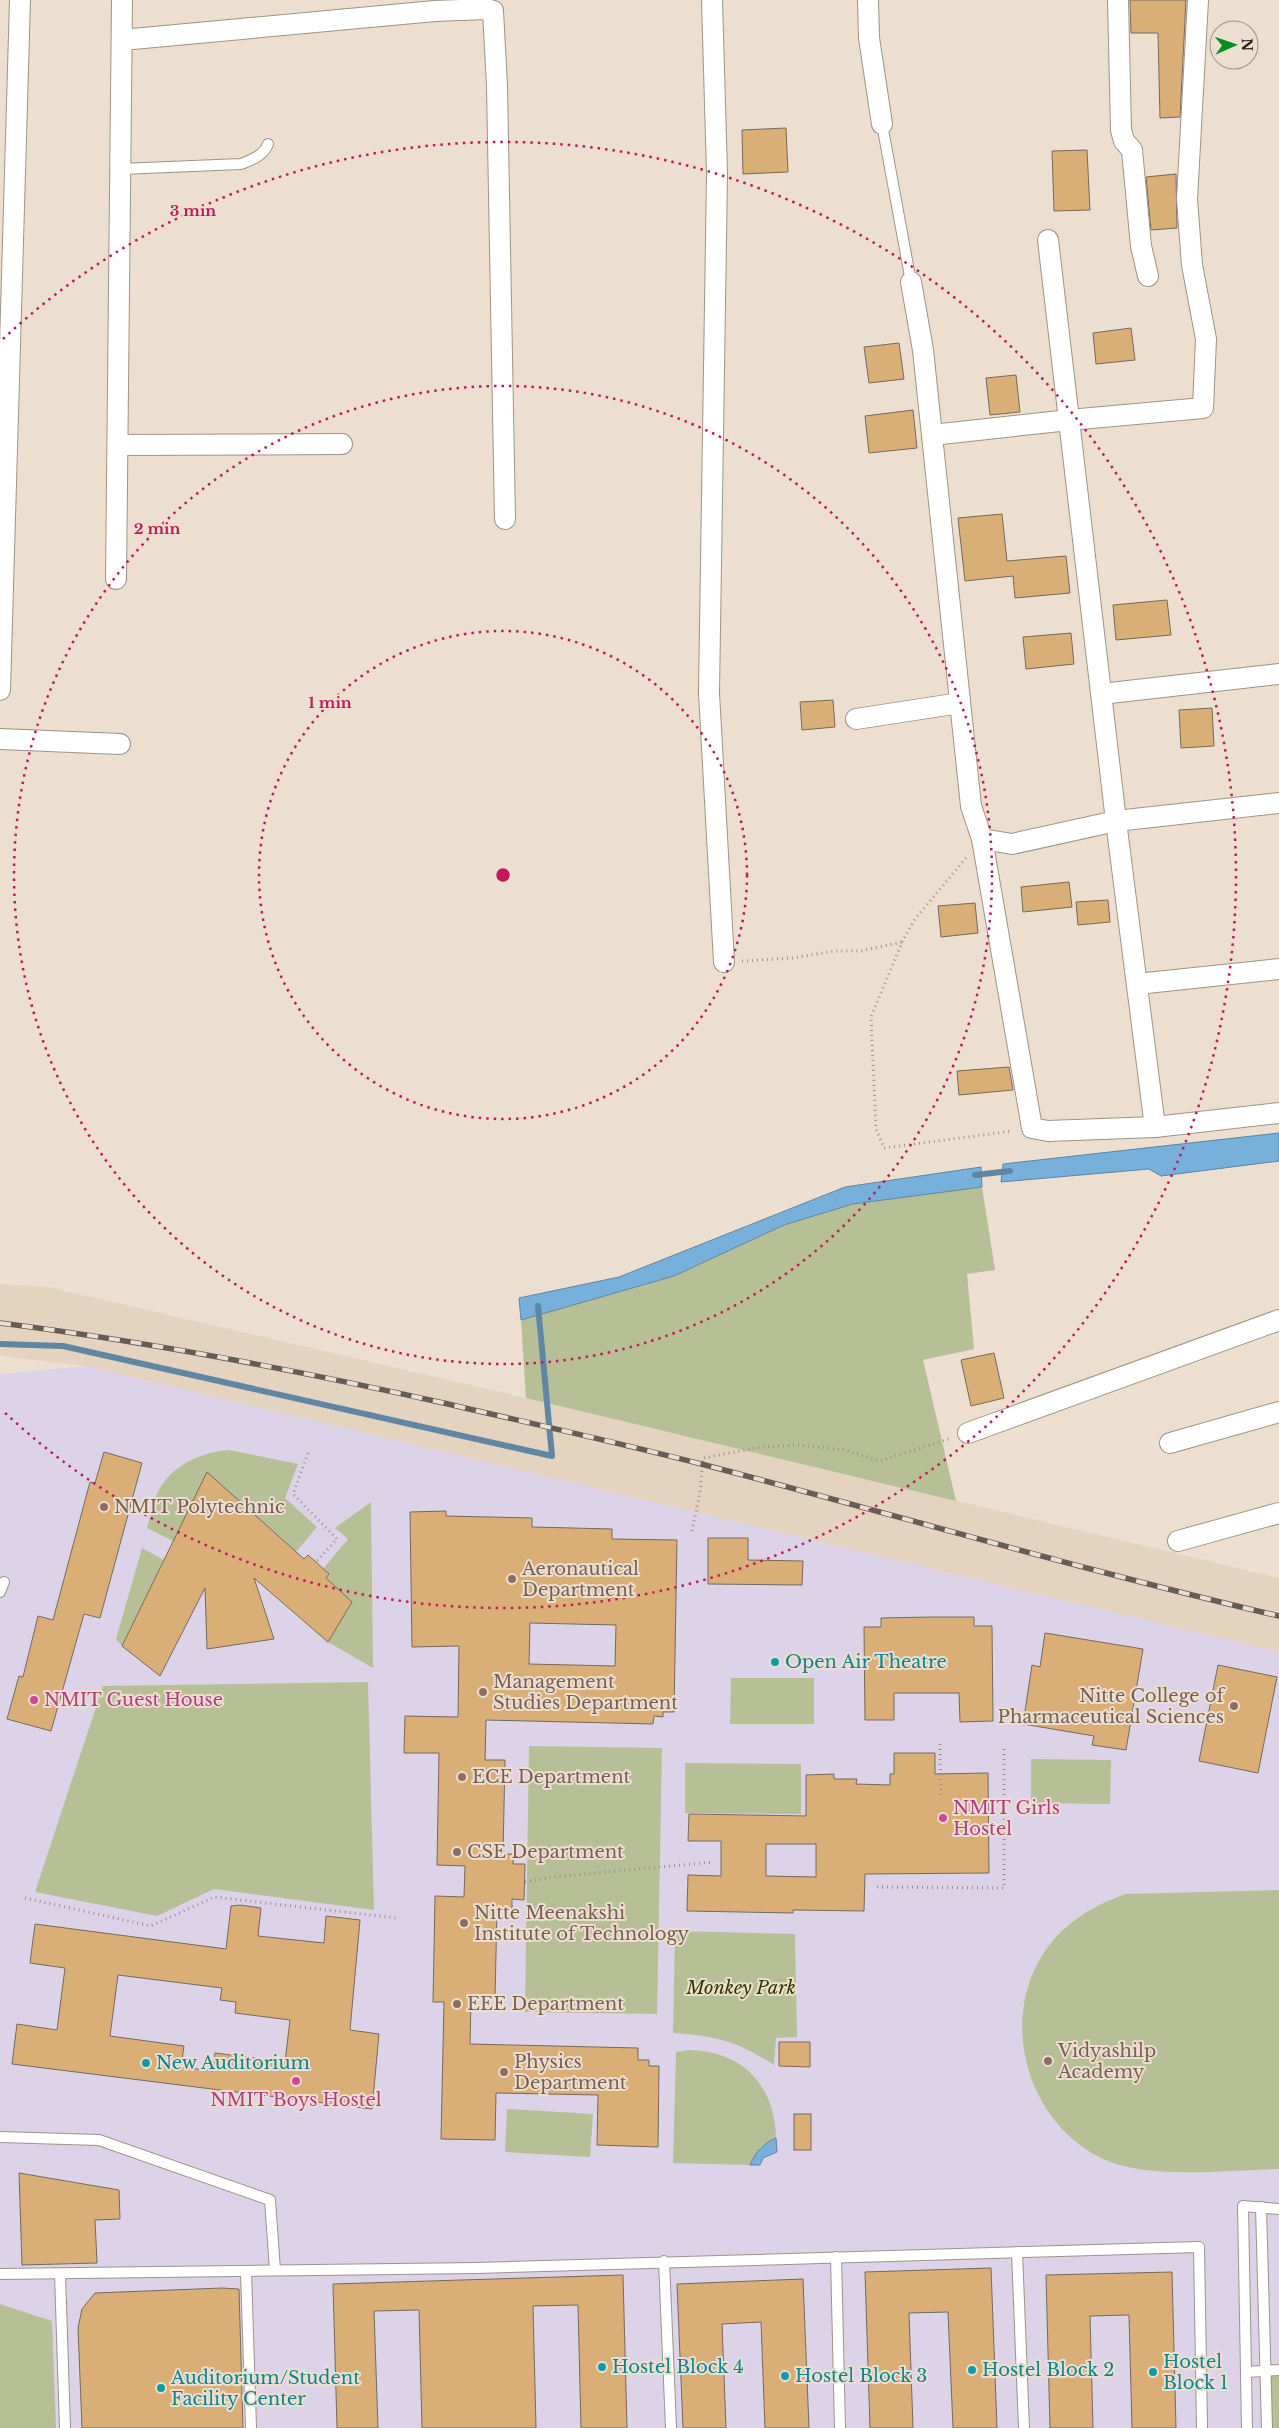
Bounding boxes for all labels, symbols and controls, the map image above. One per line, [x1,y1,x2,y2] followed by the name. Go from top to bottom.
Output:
[1209,20,1259,70] north arrow
[1238,38,1256,51] text: N
[170,201,216,220] text: 3 min
[134,519,180,538] text: 2 min
[308,693,352,712] text: 1 min
[494,866,512,884] centre of rings
[114,1496,285,1518] place label: NMIT Polytechnic
[98,1501,110,1513] marker: NMIT Polytechnic
[521,1558,639,1601] place label: Aeronautical Department
[506,1573,518,1585] marker: Aeronautical Department
[785,1651,947,1673] place label: Open Air Theatre
[769,1656,781,1668] marker: Open Air Theatre
[493,1671,678,1714] place label: Management Studies Department
[998,1685,1227,1728] place label: Nitte College of Pharmaceutical Sciences
[477,1686,489,1698] marker: Management Studies Department
[44,1689,223,1711] place label: NMIT Guest House
[28,1694,40,1706] marker: NMIT Guest House
[1228,1700,1240,1712] marker: Nitte College of Pharmaceutical Sciences
[472,1766,631,1788] place label: ECE Department
[456,1771,468,1783] marker: ECE Department
[953,1797,1060,1840] place label: NMIT Girls Hostel
[937,1812,949,1824] marker: NMIT Girls Hostel
[467,1841,624,1863] place label: CSE Department
[451,1846,463,1858] marker: CSE Department
[474,1902,689,1945] place label: Nitte Meenakshi Institute of Technology
[458,1917,470,1929] marker: Nitte Meenakshi Institute of Technology
[685,1977,796,1999] park label: Monkey Park
[467,1993,624,2015] place label: EEE Department
[451,1998,463,2010] marker: EEE Department
[1057,2040,1156,2083] place label: Vidyashilp Academy
[514,2051,627,2094] place label: Physics Department
[156,2052,310,2074] place label: New Auditorium
[1042,2055,1054,2067] marker: Vidyashilp Academy
[140,2057,152,2069] marker: New Auditorium
[498,2066,510,2078] marker: Physics Department
[290,2075,302,2087] marker: NMIT Boys Hostel
[210,2089,382,2111] place label: NMIT Boys Hostel
[1163,2351,1228,2394] place label: Hostel Block 1
[612,2356,744,2378] place label: Hostel Block 4
[982,2359,1114,2381] place label: Hostel Block 2
[596,2361,608,2373] marker: Hostel Block 4
[966,2364,978,2376] marker: Hostel Block 2
[795,2365,927,2387] place label: Hostel Block 3
[1147,2366,1159,2378] marker: Hostel Block 1
[170,2367,360,2410] place label: Auditorium/Student Facility Center
[779,2370,791,2382] marker: Hostel Block 3
[155,2382,167,2394] marker: Auditorium/Student Facility Center

